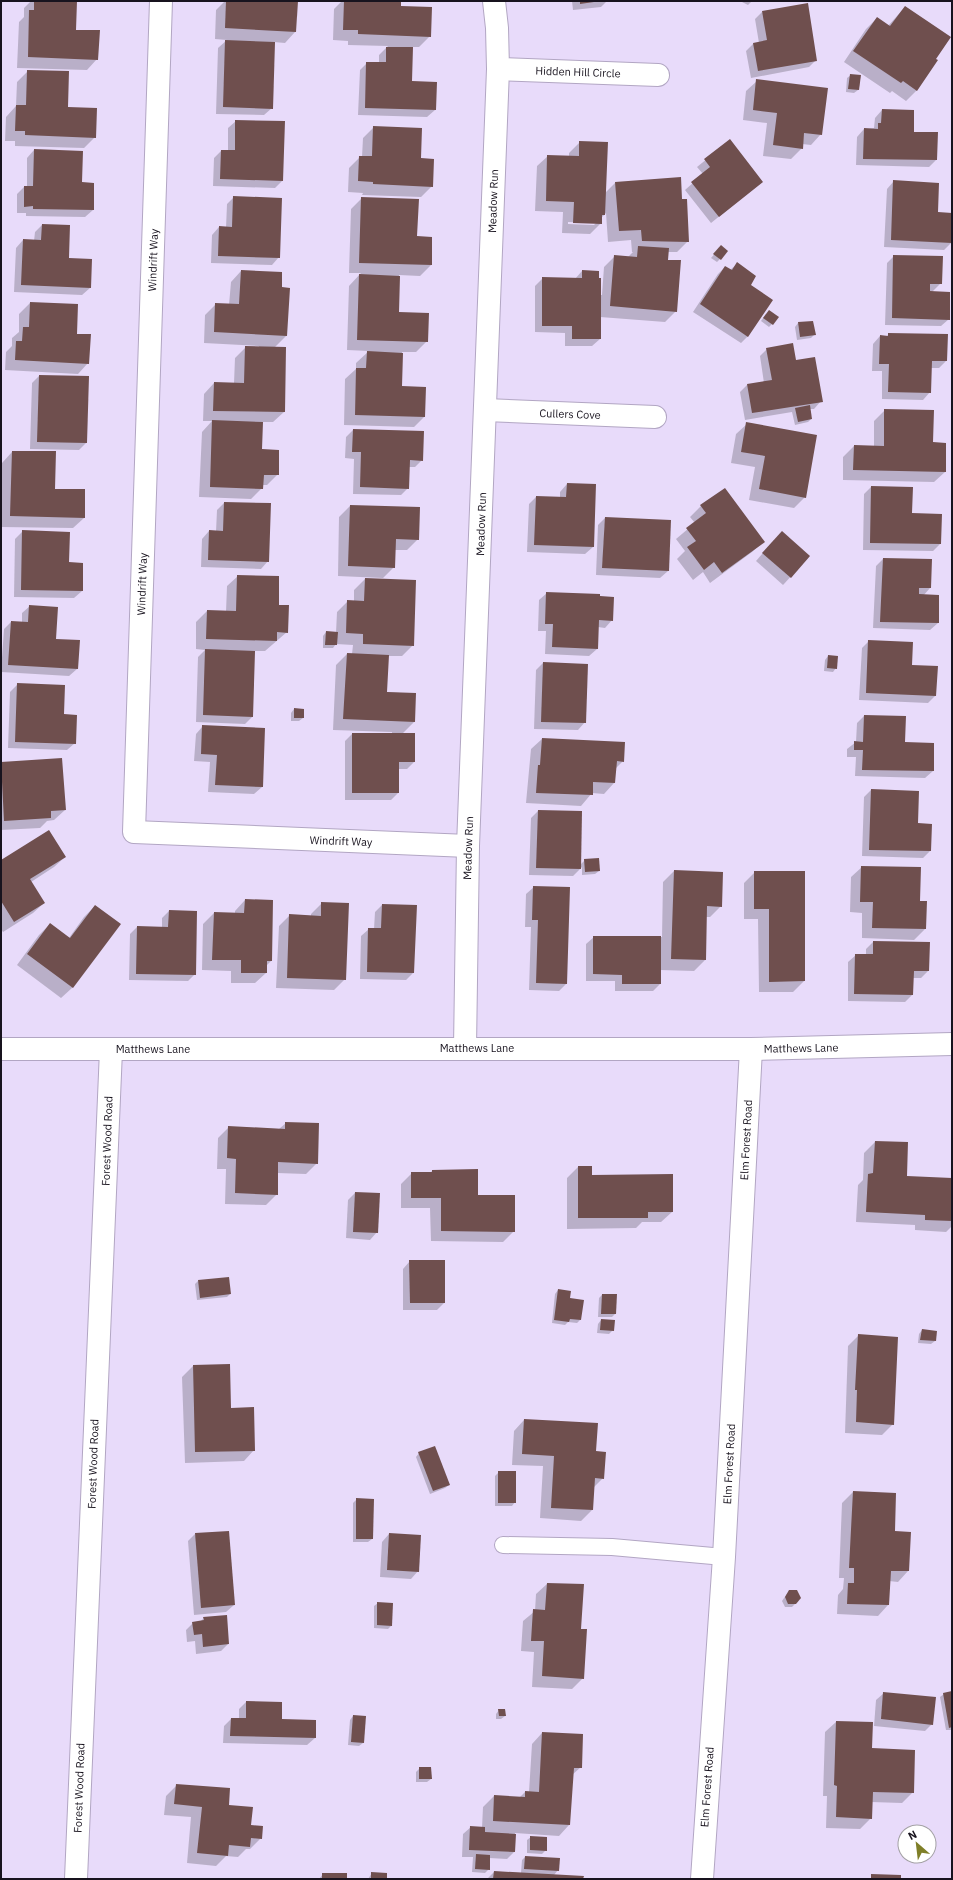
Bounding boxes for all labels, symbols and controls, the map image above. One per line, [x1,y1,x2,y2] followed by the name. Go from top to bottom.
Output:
[535,64,621,80] street label: Hidden Hill Circle
[485,169,501,233] street label: Meadow Run
[145,228,161,292] street label: Windrift Way
[539,406,601,422] street label: Cullers Cove
[473,492,489,556] street label: Meadow Run
[134,552,150,616] street label: Windrift Way
[460,816,476,880] street label: Meadow Run
[309,833,373,849] street label: Windrift Way
[764,1040,838,1056] street label: Matthews Lane
[440,1041,514,1055] street label: Matthews Lane
[116,1042,190,1056] street label: Matthews Lane
[98,1096,116,1186] street label: Forest Wood Road
[737,1099,755,1181] street label: Elm Forest Road
[84,1419,102,1509] street label: Forest Wood Road
[720,1423,738,1505] street label: Elm Forest Road
[70,1743,88,1833] street label: Forest Wood Road
[697,1746,717,1828] street label: Elm Forest Road
[897,1824,937,1864] north arrow
[906,1827,919,1843] text: N

